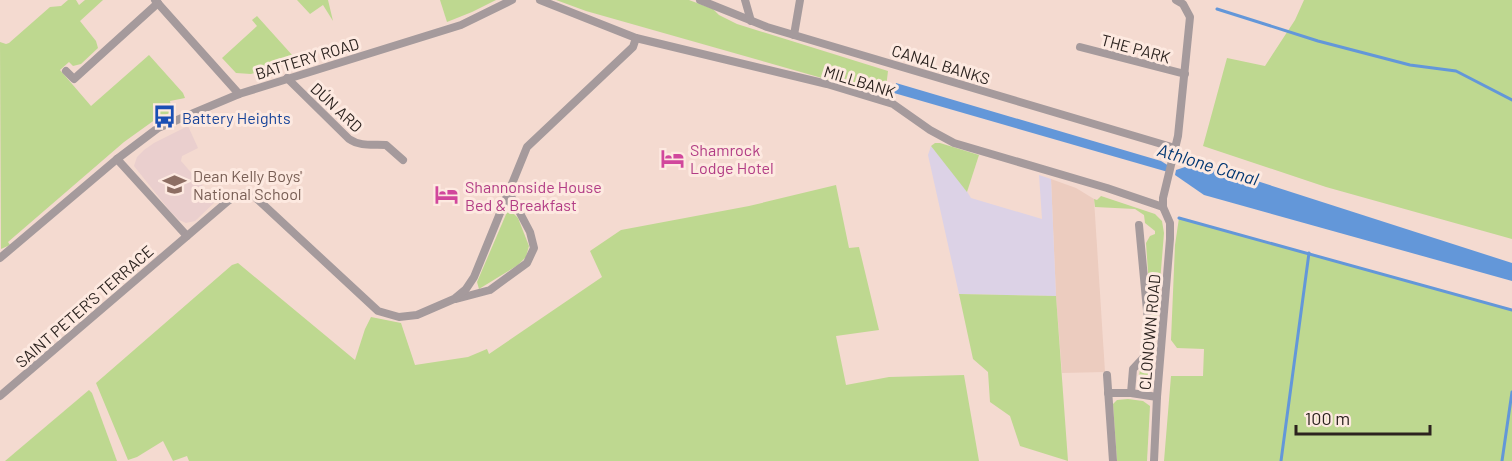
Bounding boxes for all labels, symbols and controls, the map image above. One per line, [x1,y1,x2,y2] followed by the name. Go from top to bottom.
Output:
[1099,30,1173,66] street label: THE PARK
[253,33,361,83] street label: BATTERY ROAD
[890,40,992,88] street label: CANAL BANKS
[822,61,898,101] street label: MILLBANK
[307,78,367,136] street label: DÚN ARD
[151,104,177,130] bus stop icon: Battery Heights
[182,108,291,127] place label: Battery Heights
[1155,138,1261,190] water label: Athlone Canal
[690,140,774,177] place label: Shamrock Lodge Hotel
[659,145,685,171] hotel icon: Shamrock Lodge Hotel
[193,166,302,203] place label: Dean Kelly Boys' National School
[162,171,188,197] school or university icon: Dean Kelly Boys' National School
[465,177,602,214] place label: Shannonside House Bed & Breakfast
[434,182,460,208] hotel icon: Shannonside House Bed & Breakfast
[11,241,157,371] street label: SAINT PETER'S TERRACE
[1134,273,1164,391] street label: CLONOWN ROAD
[1296,398,1430,436] scale bar
[1305,407,1350,429] text: 100 m

